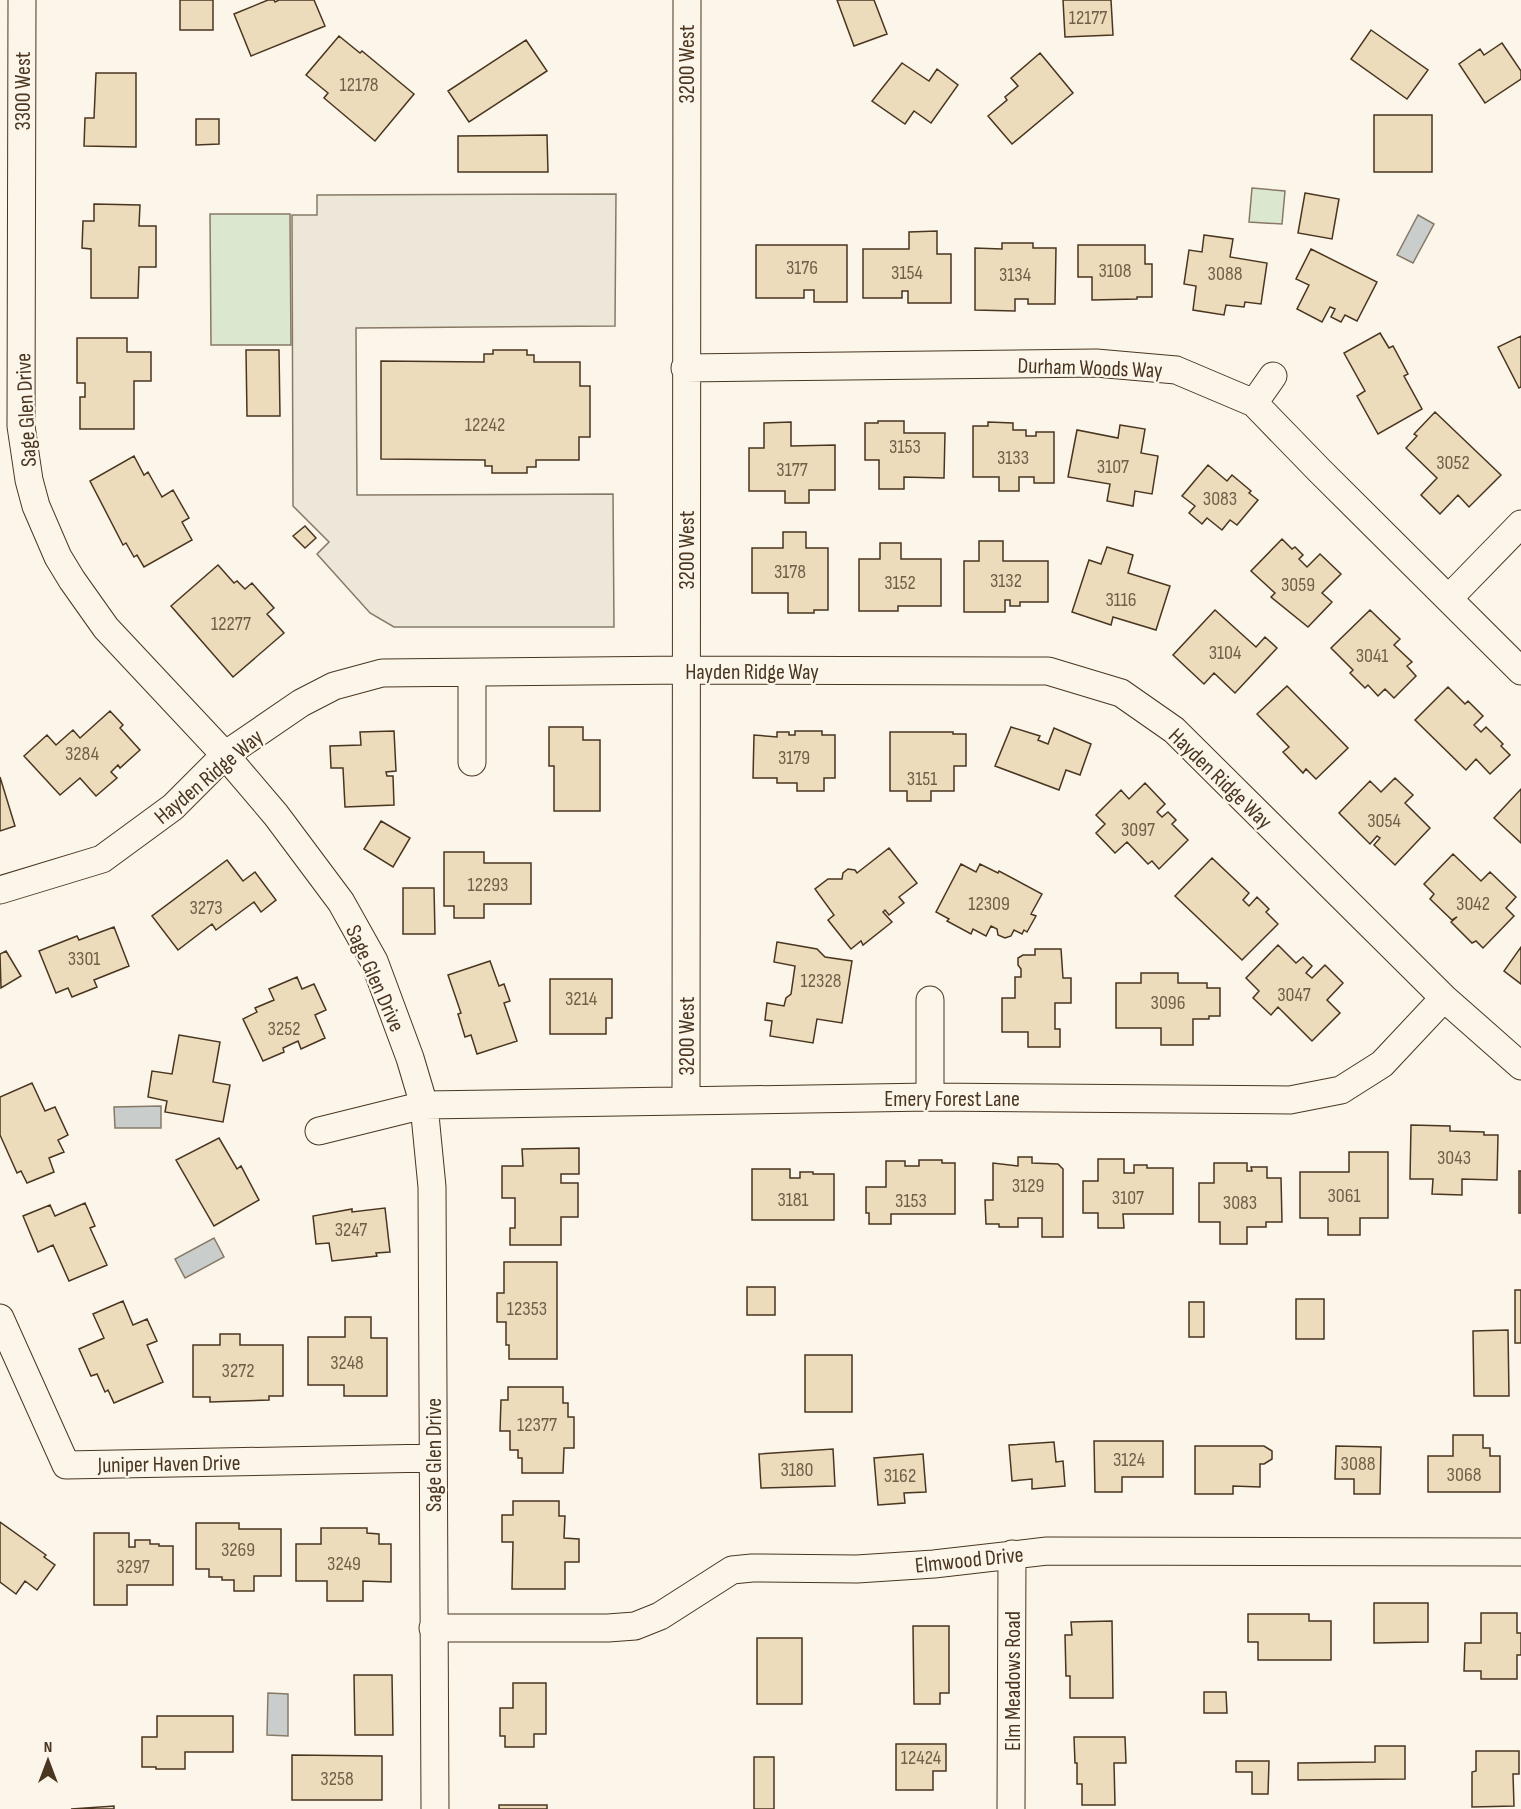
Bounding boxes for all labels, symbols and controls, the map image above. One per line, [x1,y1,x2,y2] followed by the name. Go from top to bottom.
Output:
[1069,6,1107,30] house number: 12177
[674,24,701,103] street label: 3200 West
[10,51,37,130] street label: 3300 West
[339,73,379,97] house number: 12178
[786,256,818,280] house number: 3176
[1098,259,1132,283] house number: 3108
[891,261,923,285] house number: 3154
[1208,262,1242,286] house number: 3088
[999,263,1031,287] house number: 3134
[10,352,43,468] street label: Sage Glen Drive
[1017,352,1163,385] street label: Durham Woods Way
[465,413,505,437] house number: 12242
[889,435,921,459] house number: 3153
[997,446,1029,470] house number: 3133
[1436,451,1470,475] house number: 3052
[1097,455,1129,479] house number: 3107
[776,458,808,482] house number: 3177
[1203,487,1237,511] house number: 3083
[674,510,701,589] street label: 3200 West
[774,560,806,584] house number: 3178
[990,569,1022,593] house number: 3132
[884,571,916,595] house number: 3152
[1281,573,1315,597] house number: 3059
[1105,588,1137,612] house number: 3116
[211,612,251,636] house number: 12277
[1209,641,1241,665] house number: 3104
[1356,644,1388,668] house number: 3041
[685,659,819,686] street label: Hayden Ridge Way
[1162,723,1278,836] street label: Hayden Ridge Way
[149,724,269,830] street label: Hayden Ridge Way
[65,742,99,766] house number: 3284
[778,746,810,770] house number: 3179
[907,767,937,791] house number: 3151
[1367,809,1401,833] house number: 3054
[1121,818,1155,842] house number: 3097
[468,873,508,897] house number: 12293
[968,892,1010,916] house number: 12309
[1456,892,1490,916] house number: 3042
[189,896,223,920] house number: 3273
[339,921,410,1036] street label: Sage Glen Drive
[68,947,100,971] house number: 3301
[801,969,841,993] house number: 12328
[1277,983,1311,1007] house number: 3047
[565,987,597,1011] house number: 3214
[1151,991,1185,1015] house number: 3096
[674,996,701,1075] street label: 3200 West
[268,1017,300,1041] house number: 3252
[884,1086,1020,1113] street label: Emery Forest Lane
[1437,1146,1471,1170] house number: 3043
[1012,1174,1044,1198] house number: 3129
[1327,1184,1361,1208] house number: 3061
[1112,1186,1144,1210] house number: 3107
[777,1188,809,1212] house number: 3181
[895,1189,927,1213] house number: 3153
[1223,1191,1257,1215] house number: 3083
[335,1218,367,1242] house number: 3247
[507,1297,547,1321] house number: 12353
[330,1351,364,1375] house number: 3248
[222,1359,254,1383] house number: 3272
[421,1398,448,1512] street label: Sage Glen Drive
[517,1413,557,1437] house number: 12377
[1113,1448,1145,1472] house number: 3124
[96,1450,241,1479] street label: Juniper Haven Drive
[1341,1452,1375,1476] house number: 3088
[780,1458,814,1482] house number: 3180
[1447,1463,1481,1487] house number: 3068
[884,1464,916,1488] house number: 3162
[221,1538,255,1562] house number: 3269
[914,1541,1025,1580] street label: Elmwood Drive
[327,1552,361,1576] house number: 3249
[116,1555,150,1579] house number: 3297
[1000,1611,1027,1751] street label: Elm Meadows Road
[18,1731,78,1791] north arrow
[44,1738,52,1757] text: N
[901,1746,941,1770] house number: 12424
[320,1767,354,1791] house number: 3258

